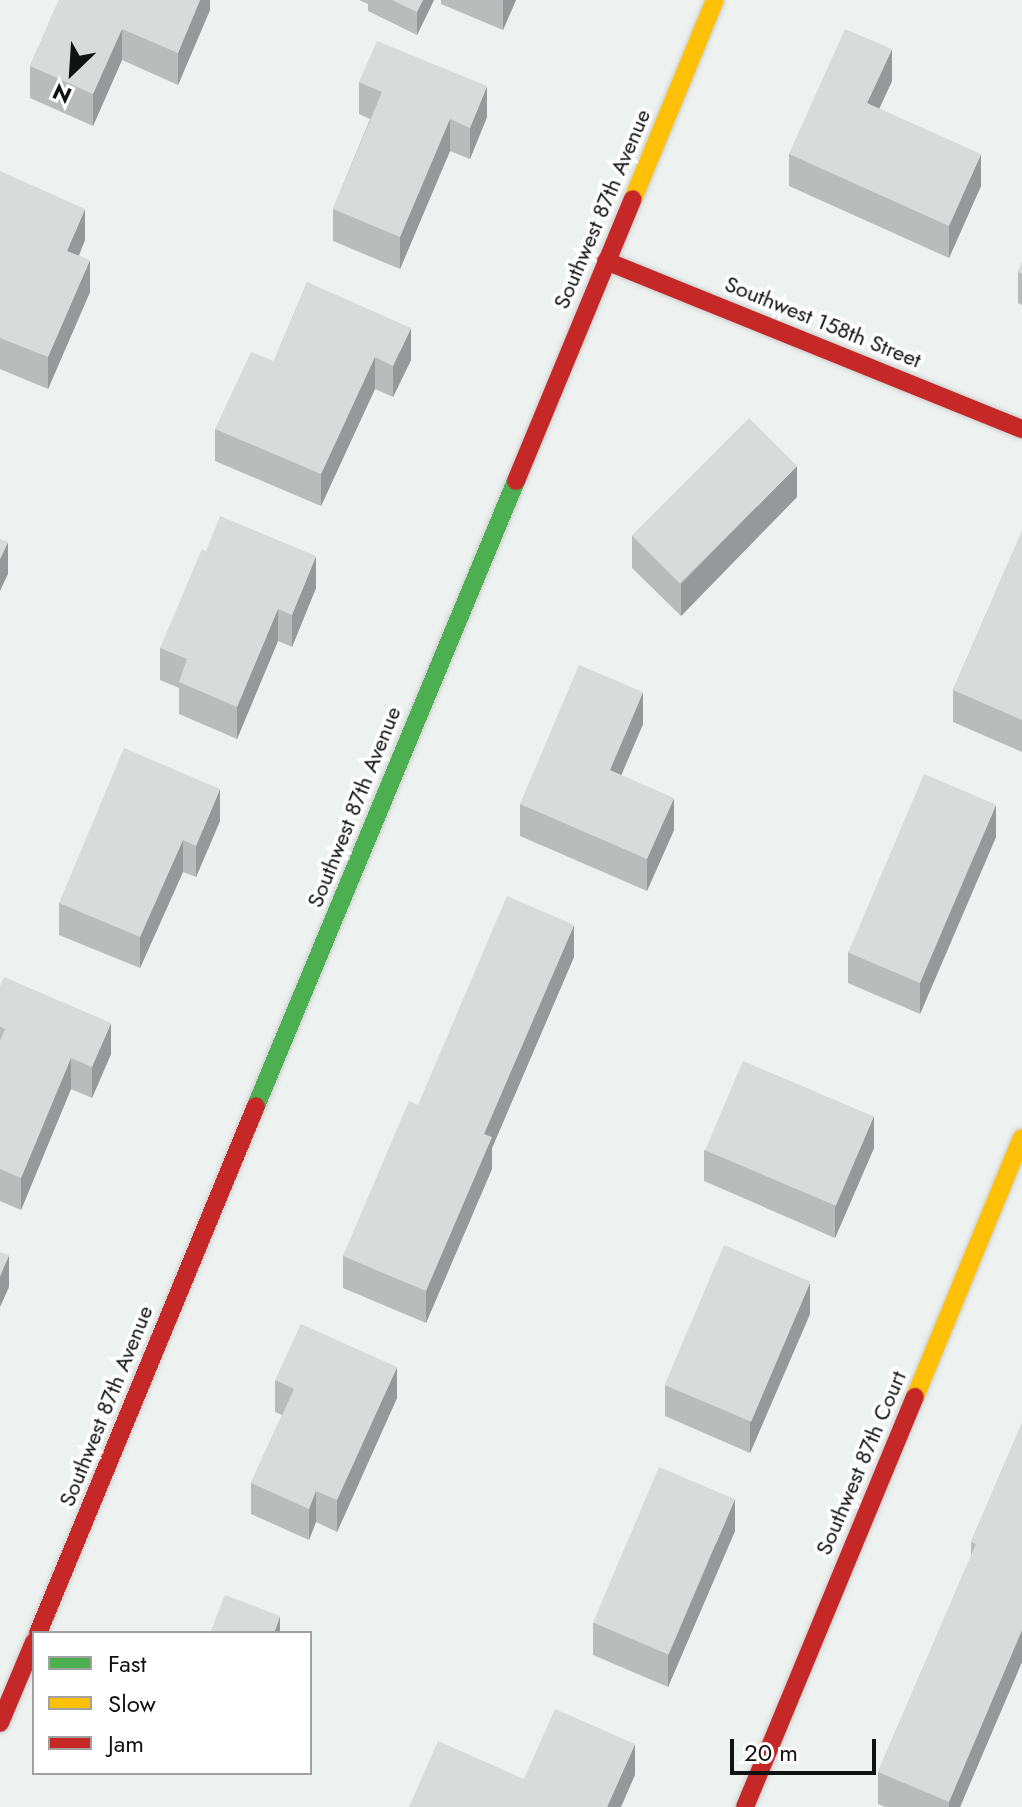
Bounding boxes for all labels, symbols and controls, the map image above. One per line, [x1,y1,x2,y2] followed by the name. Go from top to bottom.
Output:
[32,32,112,112] north arrow
[47,76,77,112] text: N
[548,105,656,313] street label: Southwest 87th Avenue
[721,271,925,373] street label: Southwest 158th Street
[302,703,406,911] street label: Southwest 87th Avenue
[54,1302,158,1510] street label: Southwest 87th Avenue
[810,1367,912,1559] street label: Southwest 87th Court
[32,1631,312,1775] legend
[108,1646,146,1681] text: Fast
[108,1686,156,1721] text: Slow
[734,1723,880,1773] scale bar
[108,1726,144,1761] text: Jam
[744,1735,798,1770] text: 20 m

